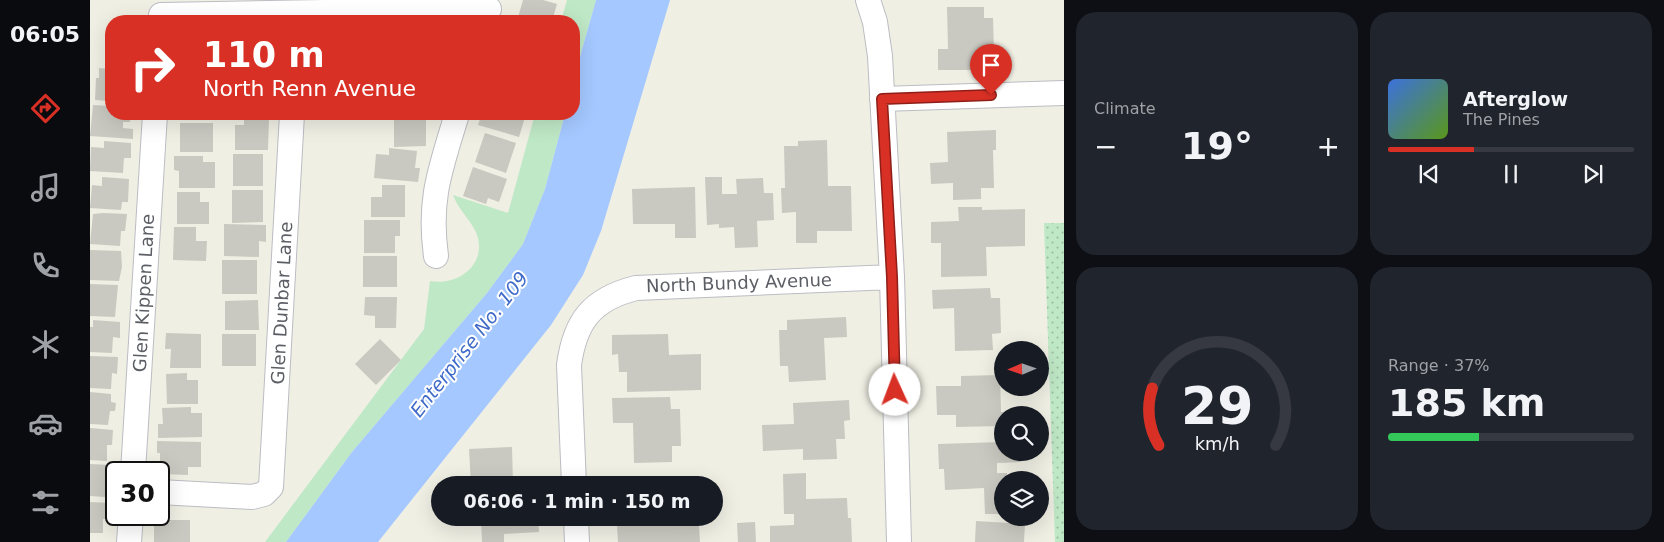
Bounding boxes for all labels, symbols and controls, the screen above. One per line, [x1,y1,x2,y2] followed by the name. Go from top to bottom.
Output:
[10,22,80,47] text: 06:05
[120,35,185,100] icon: right
[203,35,325,75] text: 110 m
[970,44,1012,95] pin
[977,51,1005,79] icon: arrive
[203,76,416,101] text: North Renn Avenue
[1463,88,1568,110] text: Afterglow
[28,91,63,126] icon: directions
[1094,99,1156,118] text: Climate
[1463,110,1540,129] text: The Pines
[1181,124,1253,168] text: 19°
[1094,130,1117,163] text: −
[1317,130,1340,163] text: +
[1415,160,1443,188] icon: previous
[1497,160,1525,188] icon: pause
[1579,160,1607,188] icon: next
[28,170,63,205] icon: music
[129,213,158,373] street label: Glen Kippen Lane
[267,221,296,385] street label: Glen Dunbar Lane
[28,248,63,283] icon: phone
[406,267,532,421] water label: Enterprise No. 109
[646,269,832,296] street label: North Bundy Avenue
[28,327,63,362] icon: climate
[994,341,1049,396] north arrow
[994,341,1049,526] map controls
[1388,356,1490,375] text: Range · 37%
[868,363,920,415] position arrow
[1181,376,1253,436] text: 29
[1388,381,1545,425] text: 185 km
[28,406,63,441] icon: car
[994,406,1049,461] button: search
[1194,433,1240,454] text: km/h
[105,461,170,526] speed limit sign: 30
[994,471,1049,526] button: layers
[28,485,63,520] icon: filters
[463,490,691,512] text: 06:06 · 1 min · 150 m

